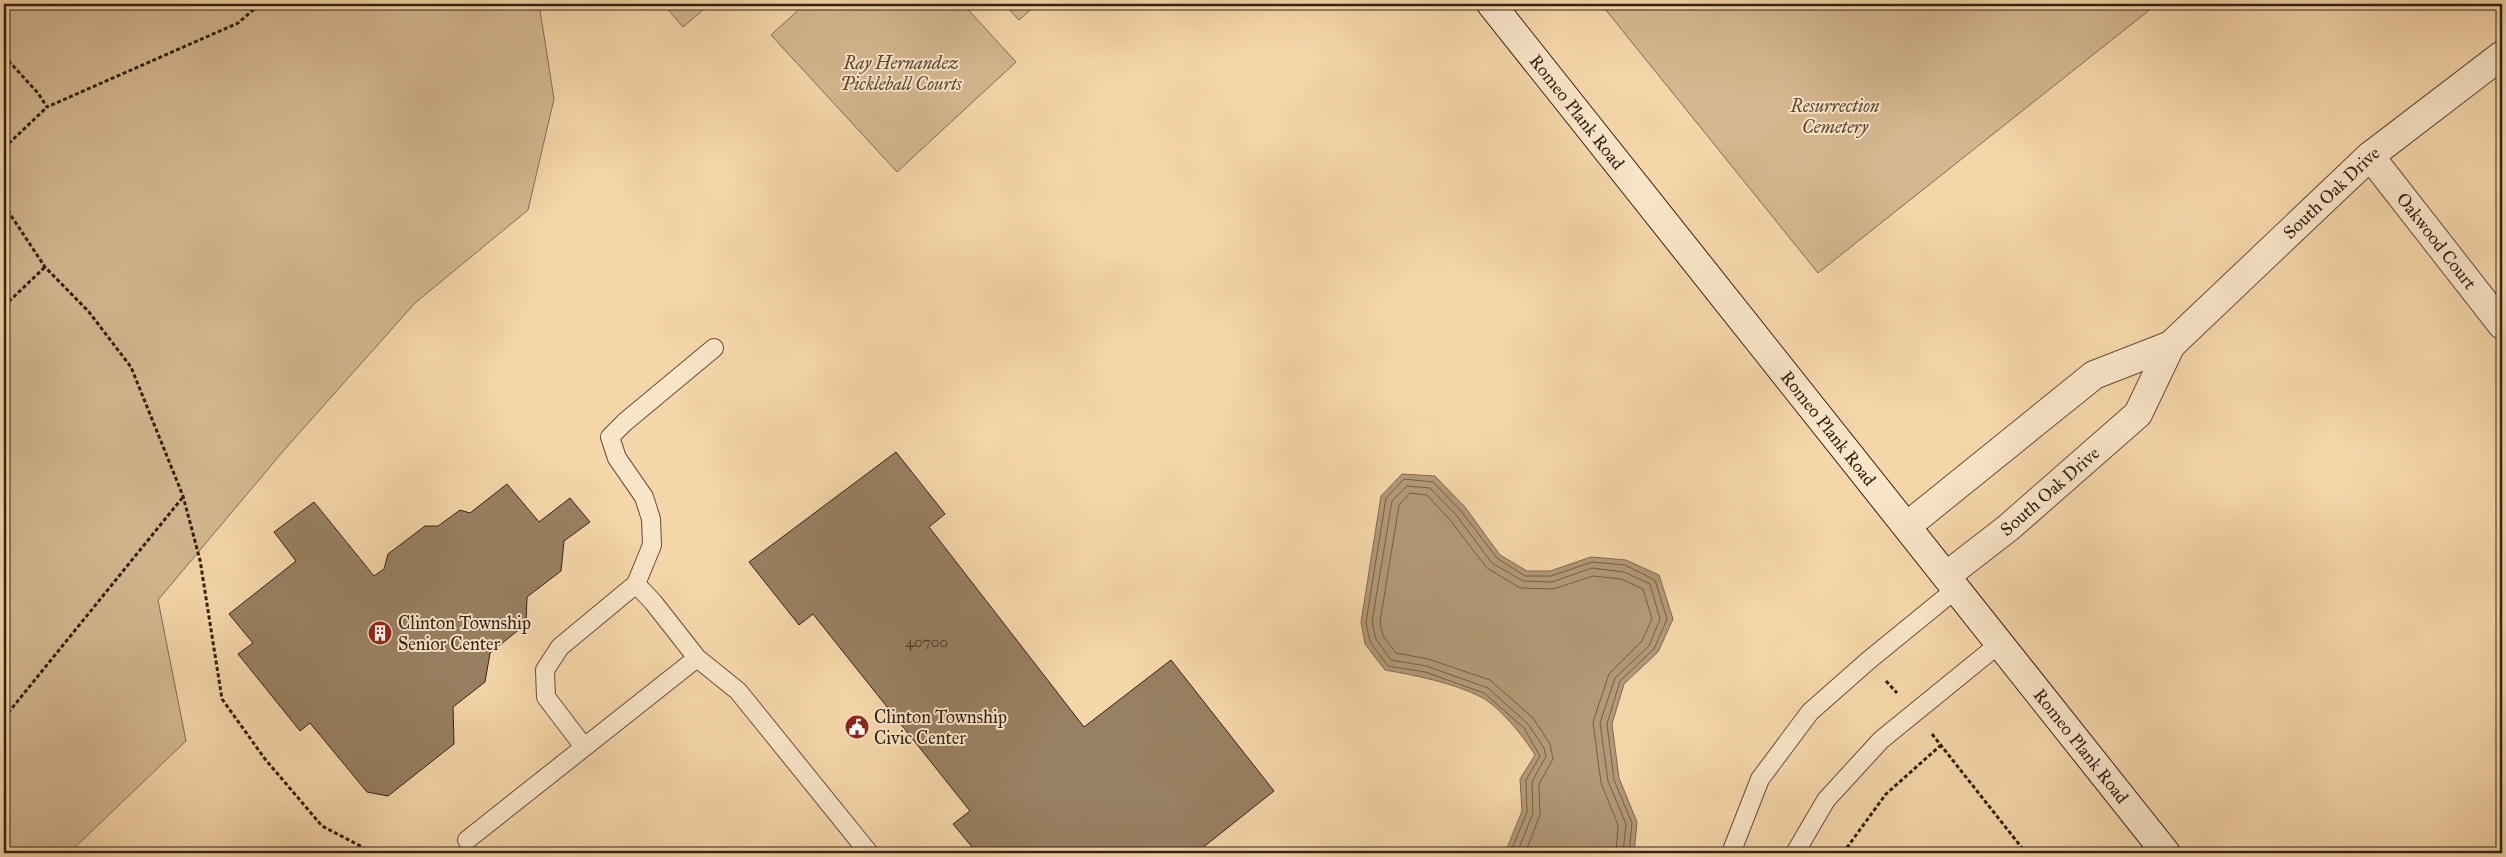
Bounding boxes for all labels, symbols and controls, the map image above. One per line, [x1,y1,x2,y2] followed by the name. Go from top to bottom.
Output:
[1525,50,1629,174] street label: Romeo Plank Road
[840,52,962,95] park label: Ray Hernandez Pickleball Courts
[1790,95,1880,138] park label: Resurrection Cemetery
[2279,142,2384,244] street label: South Oak Drive
[2392,188,2482,294] street label: Oakwood Court
[1776,366,1881,490] street label: Romeo Plank Road
[1996,442,2104,541] street label: South Oak Drive
[398,612,531,655] place label: Clinton Township Senior Center
[367,620,393,646] building icon: Clinton Township Senior Center
[906,633,948,651] house number: 40700
[2029,684,2133,808] street label: Romeo Plank Road
[874,706,1007,749] place label: Clinton Township Civic Center
[844,714,870,740] public building icon: Clinton Township Civic Center

